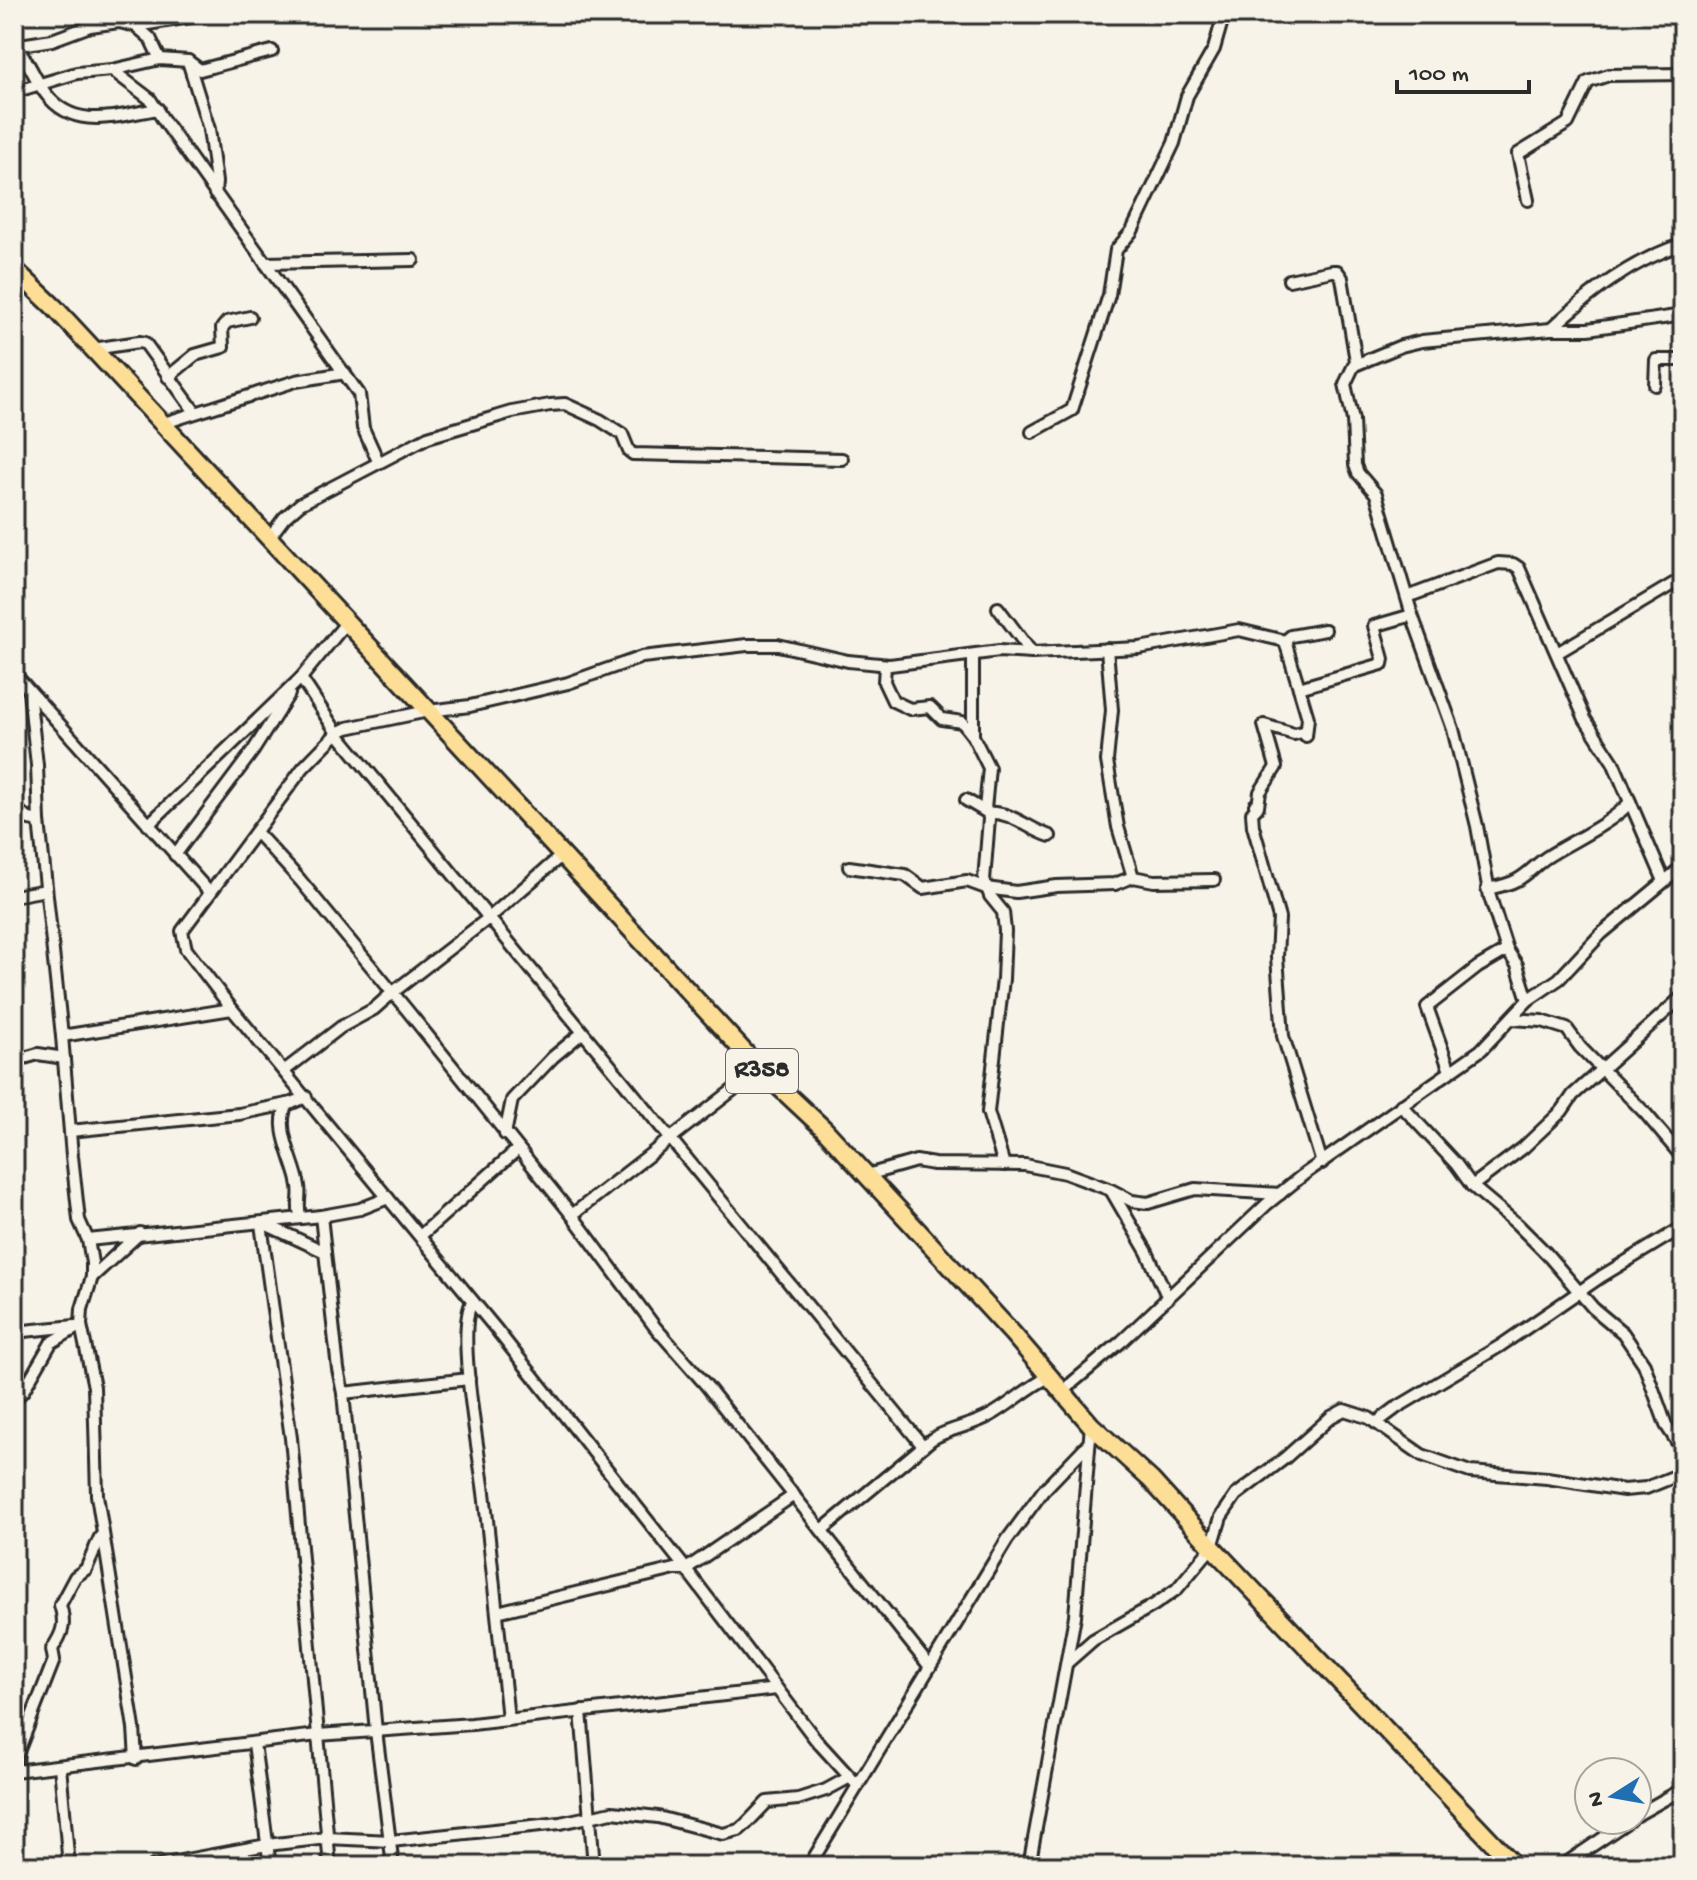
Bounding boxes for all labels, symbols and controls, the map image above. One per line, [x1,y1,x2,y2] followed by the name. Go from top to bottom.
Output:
[1397,44,1529,94] scale bar
[1408,61,1469,90] text: 100 m
[726,1049,798,1093] road number: R358
[1573,1756,1653,1836] north arrow
[1583,1790,1611,1809] text: N

